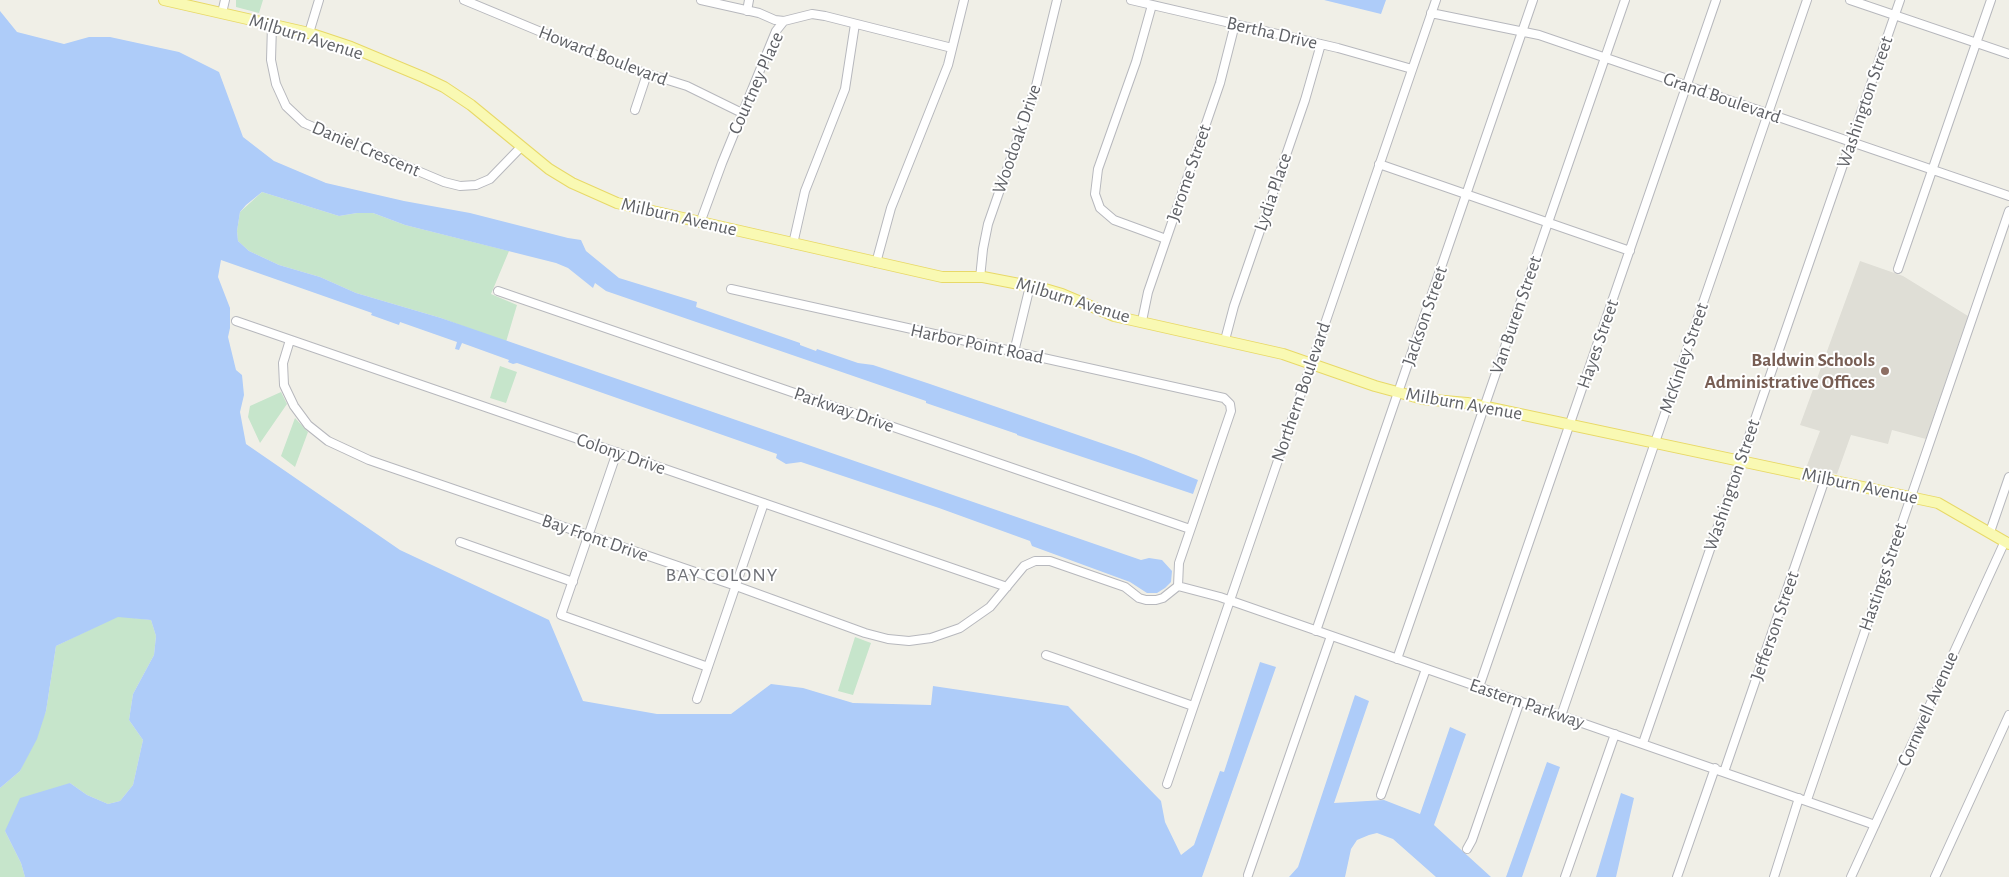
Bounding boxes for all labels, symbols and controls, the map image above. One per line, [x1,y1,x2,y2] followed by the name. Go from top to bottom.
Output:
[246,9,366,65] street label: Milburn Avenue
[1224,12,1320,54] street label: Bertha Drive
[535,21,671,91] street label: Howard Boulevard
[723,28,789,138] street label: Courtney Place
[1832,33,1898,171] street label: Washington Street
[1660,67,1784,129] street label: Grand Boulevard
[988,81,1046,197] street label: Woodoak Drive
[309,116,423,182] street label: Daniel Crescent
[1162,121,1216,225] street label: Jerome Street
[1249,150,1297,234] street label: Lydia Place
[619,193,739,241] street label: Milburn Avenue
[1485,253,1547,377] street label: Van Buren Street
[1397,263,1453,369] street label: Jackson Street
[1013,272,1133,328] street label: Milburn Avenue
[1572,296,1624,392] street label: Hayes Street
[1654,300,1714,416] street label: McKinley Street
[908,319,1046,369] street label: Harbor Point Road
[1266,319,1336,465] street label: Northern Boulevard
[1705,349,1875,393] place label: Baldwin Schools Administrative Offices
[1879,365,1891,377] marker: Baldwin Schools Administrative Offices
[791,382,897,438] street label: Parkway Drive
[1404,383,1524,425] street label: Milburn Avenue
[1699,416,1765,554] street label: Washington Street
[573,428,669,480] street label: Colony Drive
[1800,463,1920,509] street label: Milburn Avenue
[539,509,651,567] street label: Bay Front Drive
[1854,520,1912,634] street label: Hastings Street
[664,563,780,587] district label: BAY COLONY
[1746,568,1804,684] street label: Jefferson Street
[1892,648,1964,770] street label: Cornwell Avenue
[1466,674,1588,734] street label: Eastern Parkway

